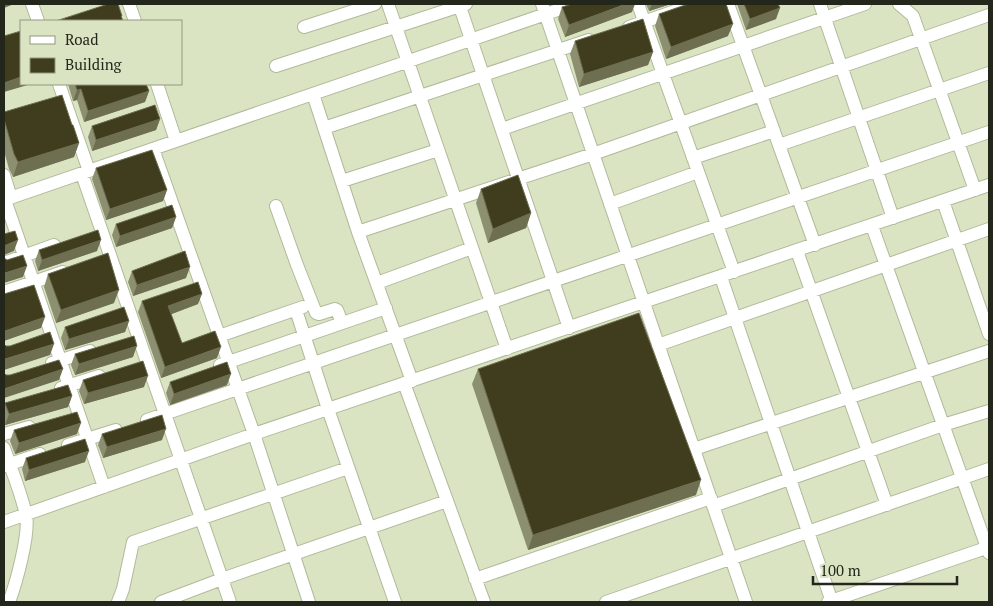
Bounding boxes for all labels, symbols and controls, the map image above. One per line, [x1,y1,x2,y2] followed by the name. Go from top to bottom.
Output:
[20,20,182,85] legend
[65,29,98,49] text: Road
[65,54,123,74] text: Building
[813,554,957,586] scale bar
[820,560,861,580] text: 100 m

